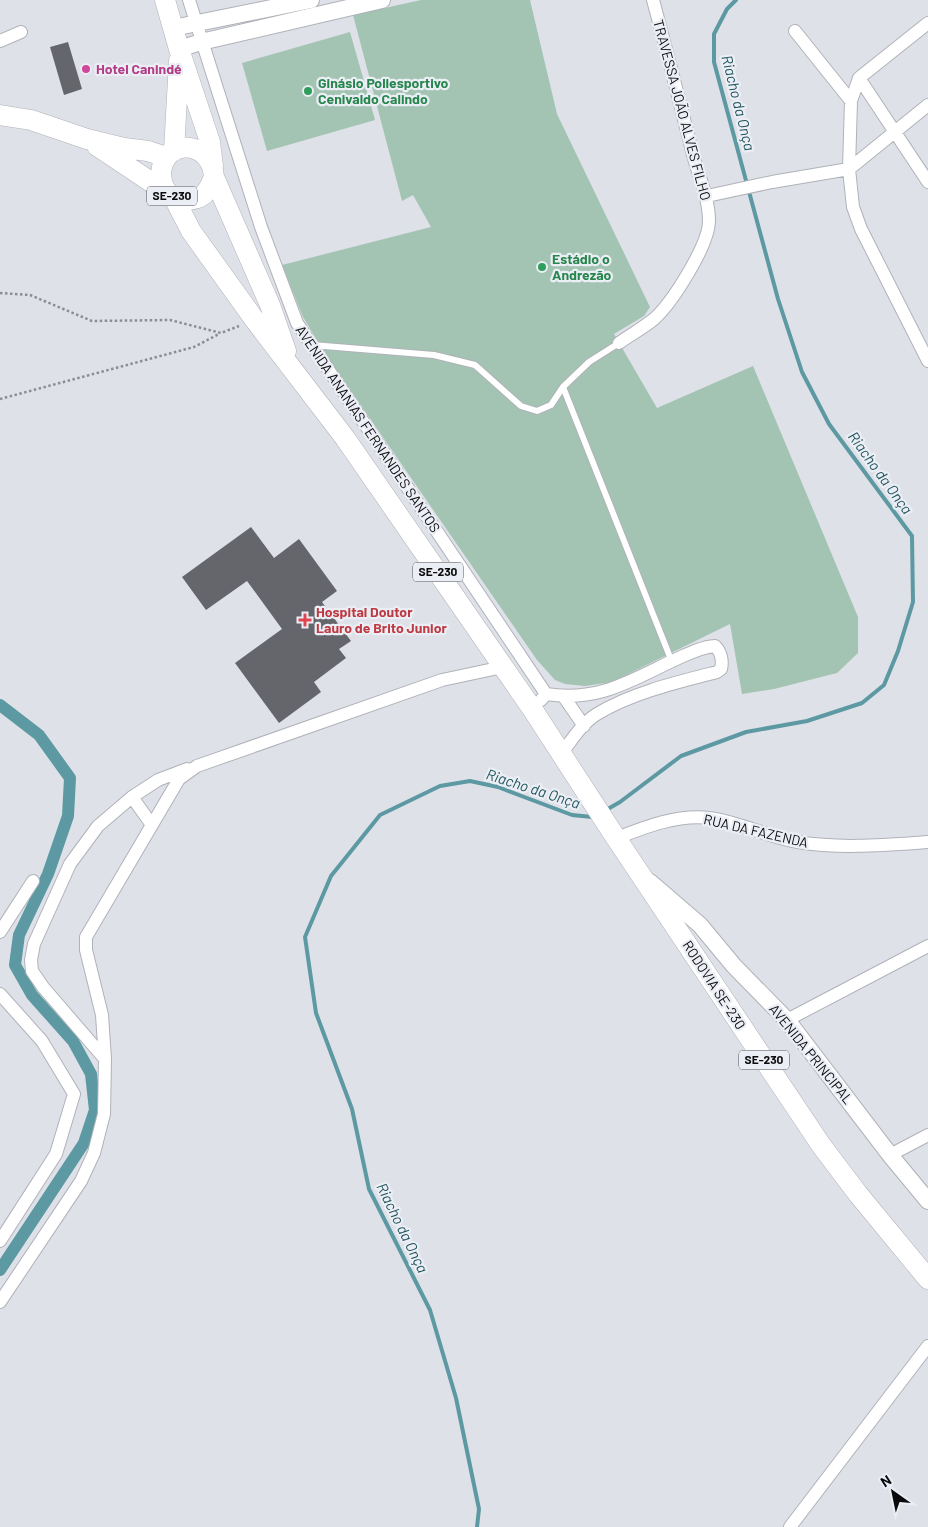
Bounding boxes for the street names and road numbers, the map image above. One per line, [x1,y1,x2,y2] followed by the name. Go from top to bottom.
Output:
[650,18,715,202] street label: TRAVESSA JOÃO ALVES FILHO
[147,187,197,206] road number: SE-230
[293,322,444,536] street label: AVENIDA ANANIAS FERNANDES SANTOS
[413,562,463,582] road number: SE-230
[702,810,811,851] street label: RUA DA FAZENDA
[679,937,749,1032] street label: RODOVIA SE-230
[766,1000,857,1107] street label: AVENIDA PRINCIPAL
[739,1050,789,1070] road number: SE-230

